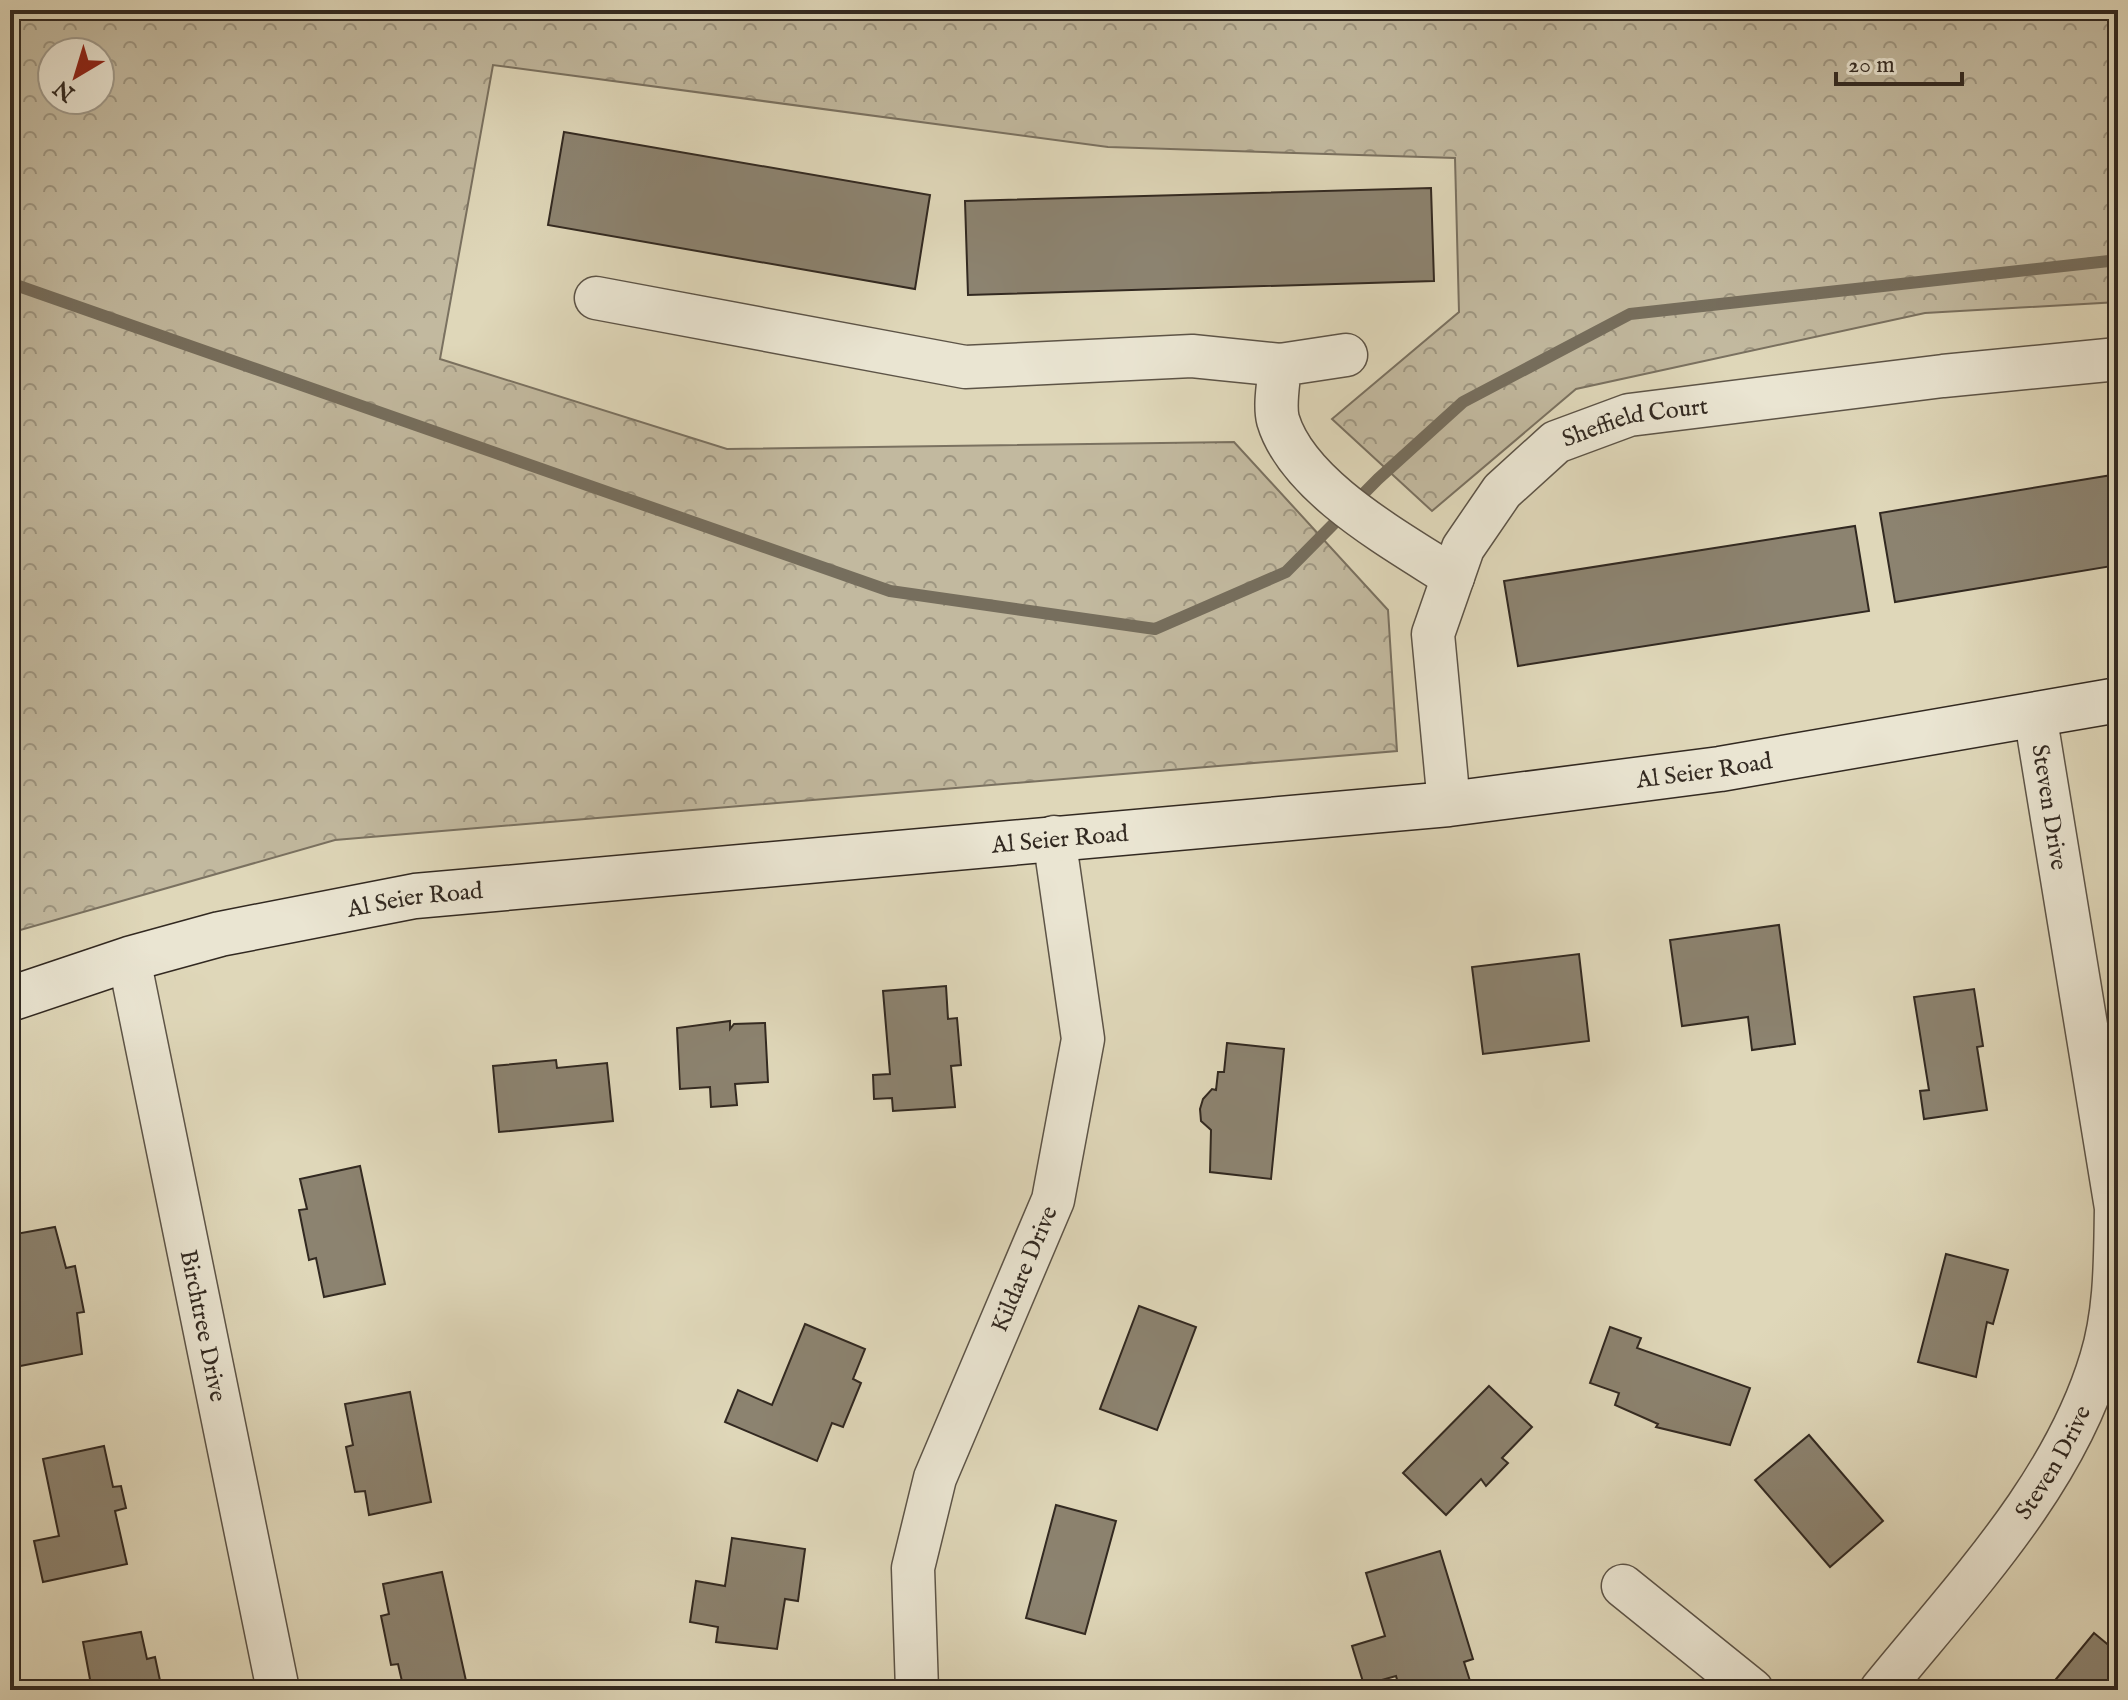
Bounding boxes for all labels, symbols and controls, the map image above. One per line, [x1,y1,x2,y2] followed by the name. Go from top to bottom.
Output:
[36,36,116,116] north arrow
[1836,36,1962,86] scale bar
[1848,50,1895,81] text: 20 m
[49,73,82,108] text: N
[1558,391,1710,455] street label: Sheffield Court
[2023,742,2074,872] street label: Steven Drive
[1633,746,1775,797] street label: Al Seier Road
[989,819,1130,862] street label: Al Seier Road
[344,876,484,926] street label: Al Seier Road
[985,1201,1066,1337] street label: Kildare Drive
[172,1247,233,1405] street label: Birchtree Drive
[2009,1401,2099,1526] street label: Steven Drive

